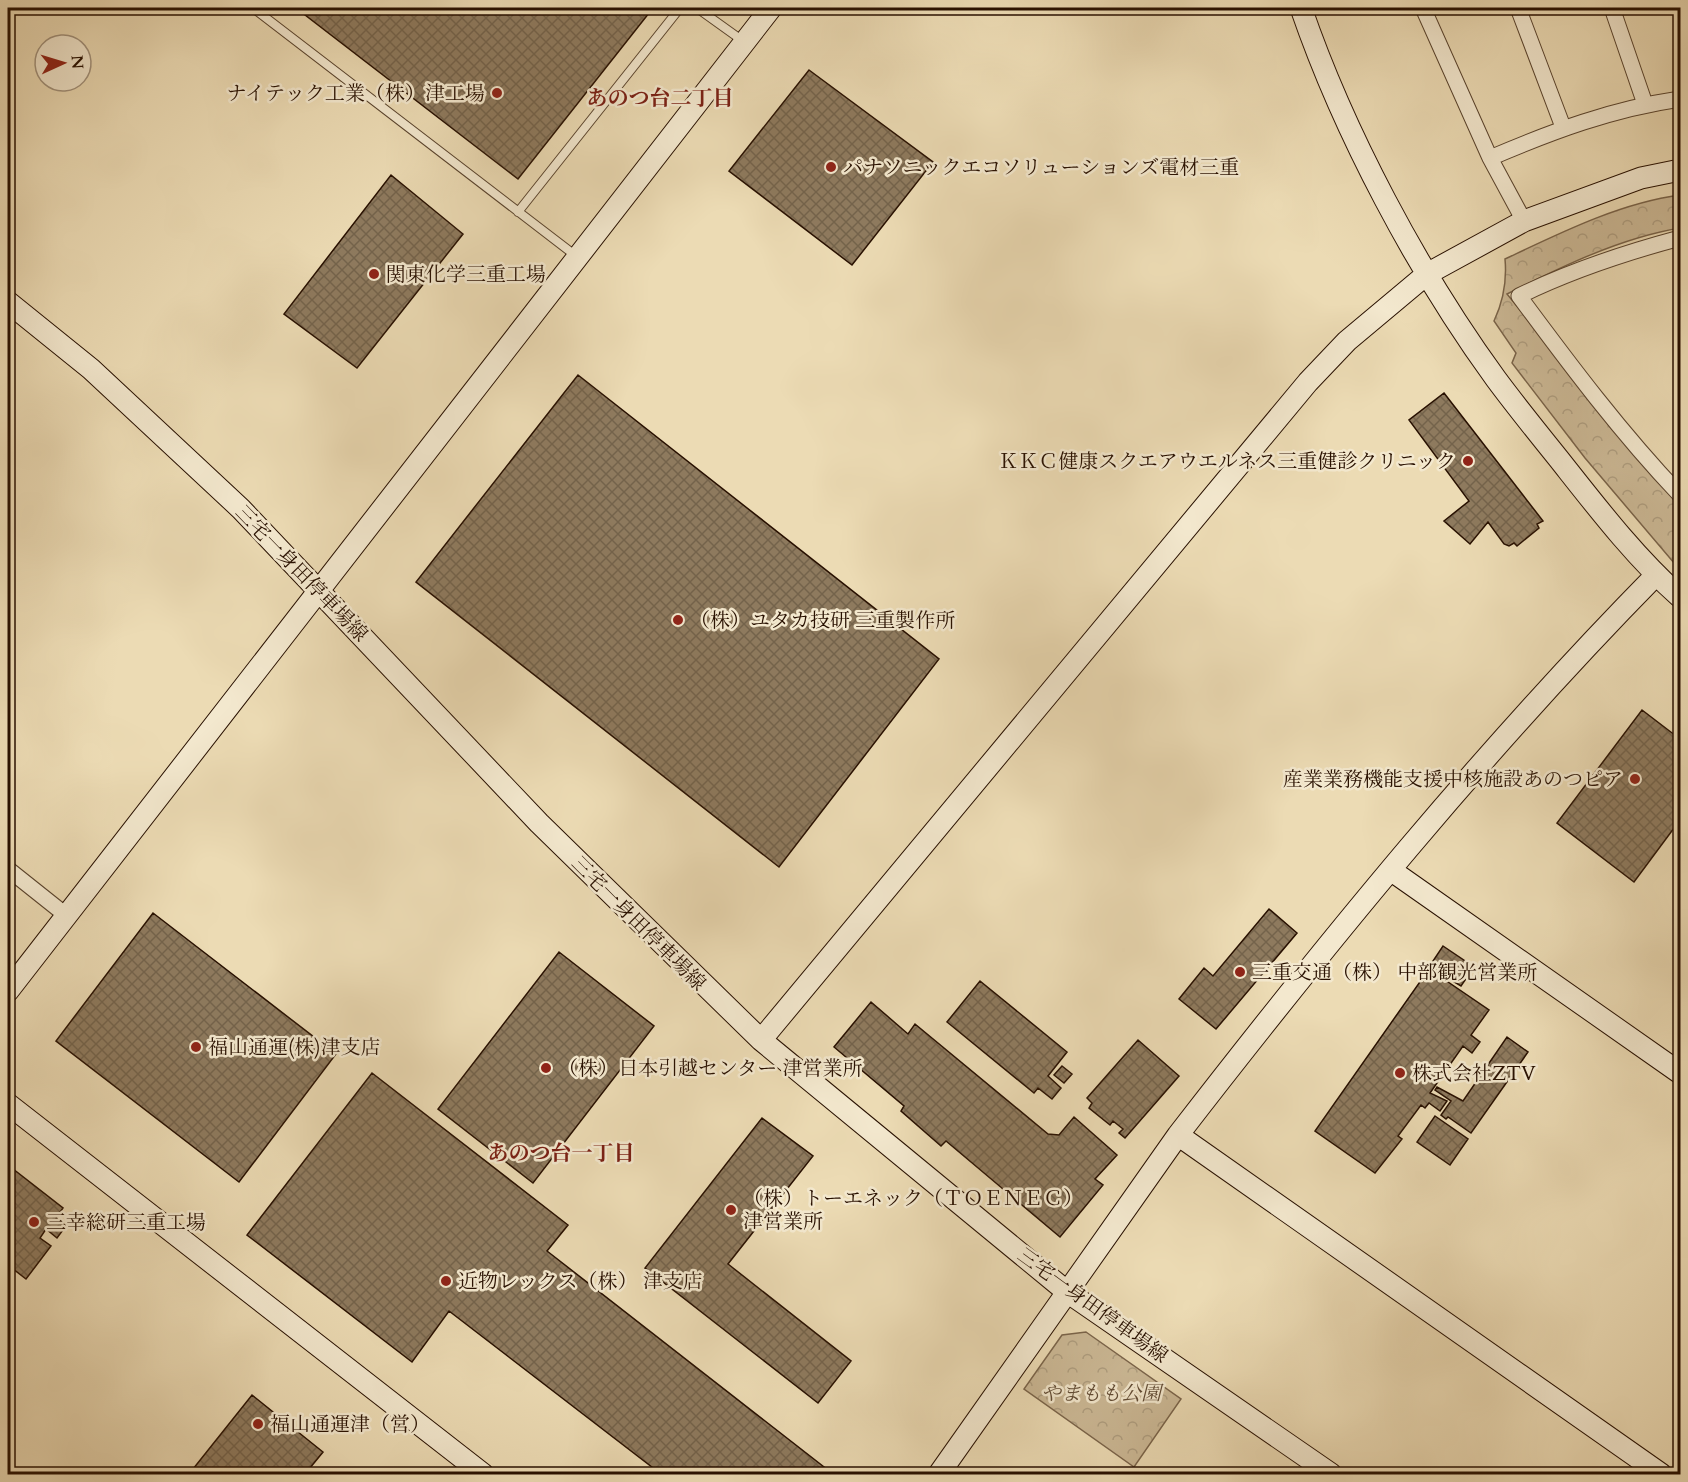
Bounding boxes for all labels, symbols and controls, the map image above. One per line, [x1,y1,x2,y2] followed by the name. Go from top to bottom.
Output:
[33,33,93,93] north arrow
[66,54,88,70] text: N
[226,80,485,107] place label: ナイテック工業（株）津工場
[587,84,734,113] district label: あのつ台二丁目
[490,86,504,100] marker: ナイテック工業（株）津工場
[843,154,1239,181] place label: パナソニックエコソリューションズ電材三重
[824,160,838,174] marker: パナソニックエコソリューションズ電材三重
[386,261,546,288] place label: 関東化学三重工場
[367,267,381,281] marker: 関東化学三重工場
[998,448,1456,475] place label: ＫＫＣ健康スクエアウエルネス三重健診クリニック
[1461,454,1475,468] marker: ＫＫＣ健康スクエアウエルネス三重健診クリニック
[229,499,374,647] street label: 三宅一身田停車場線
[690,607,955,634] place label: （株）ユタカ技研 三重製作所
[671,613,685,627] marker: （株）ユタカ技研 三重製作所
[1283,766,1623,793] place label: 産業業務機能支援中核施設あのつピア
[1628,772,1642,786] marker: 産業業務機能支援中核施設あのつピア
[565,850,712,997] street label: 三宅一身田停車場線
[1252,959,1537,986] place label: 三重交通（株） 中部観光営業所
[1233,965,1247,979] marker: 三重交通（株） 中部観光営業所
[208,1034,381,1061] place label: 福山通運(株)津支店
[189,1040,203,1054] marker: 福山通運(株)津支店
[558,1055,863,1082] place label: （株）日本引越センター 津営業所
[1412,1060,1536,1087] place label: 株式会社ZTV
[539,1061,553,1075] marker: （株）日本引越センター 津営業所
[1393,1066,1407,1080] marker: 株式会社ZTV
[488,1139,635,1168] district label: あのつ台一丁目
[743,1185,1083,1235] place label: （株）トーエネック（ＴＯＥＮＥＣ） 津営業所
[724,1203,738,1217] marker: （株）トーエネック（ＴＯＥＮＥＣ） 津営業所
[46,1209,206,1236] place label: 三幸総研三重工場
[27,1215,41,1229] marker: 三幸総研三重工場
[1012,1242,1173,1369] street label: 三宅一身田停車場線
[458,1268,703,1295] place label: 近物レックス（株） 津支店
[439,1274,453,1288] marker: 近物レックス（株） 津支店
[1041,1380,1164,1407] park label: やまもも公園
[270,1411,430,1438] place label: 福山通運津（営）
[251,1417,265,1431] marker: 福山通運津（営）

